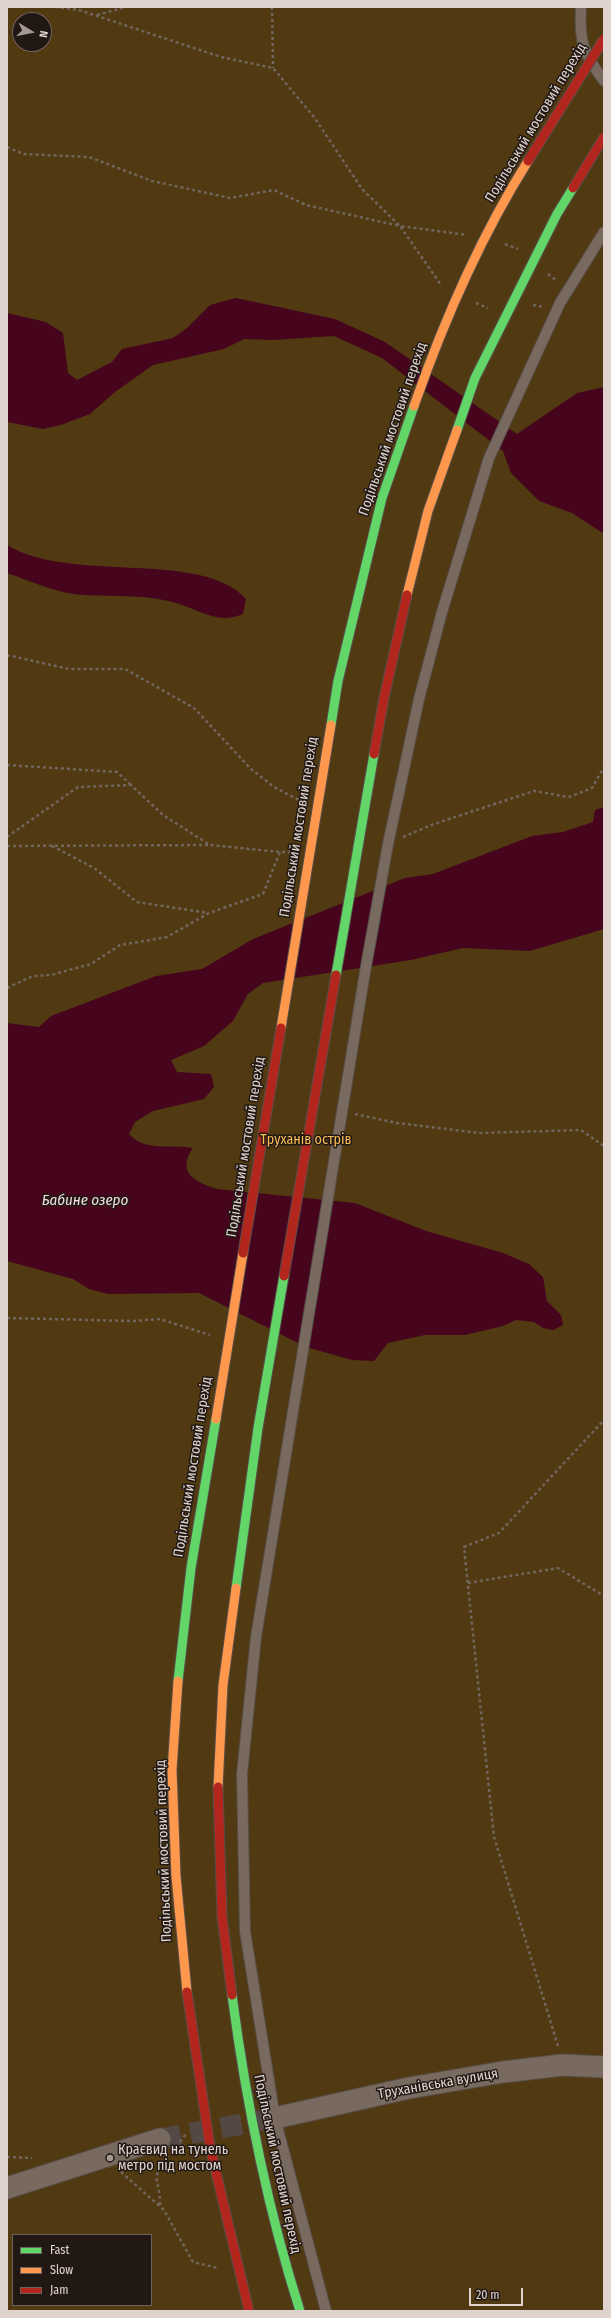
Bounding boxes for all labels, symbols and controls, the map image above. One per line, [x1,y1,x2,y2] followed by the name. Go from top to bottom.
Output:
[12,12,52,52] north arrow
[36,30,50,38] text: N
[482,40,590,206] street label: Подільський мостовий перехід
[355,340,431,518] street label: Подільський мостовий перехід
[276,736,322,918] street label: Подільський мостовий перехід
[223,1056,269,1238] street label: Подільський мостовий перехід
[260,1132,352,1148] park label: Труханів острів
[42,1192,128,1210] water label: Бабине озеро
[170,1376,216,1558] street label: Подільський мостовий перехід
[152,1760,176,1942] street label: Подільський мостовий перехід
[377,2065,499,2103] street label: Труханівська вулиця
[250,2073,304,2255] street label: Подільський мостовий перехід
[118,2142,228,2174] place label: Краєвид на тунель метро під мостом
[105,2153,115,2163] marker: Краєвид на тунель метро під мостом
[12,2234,152,2306] legend
[50,2243,69,2257] text: Fast
[50,2263,73,2277] text: Slow
[471,2280,525,2306] scale bar
[50,2283,68,2297] text: Jam
[476,2288,500,2302] text: 20 m

